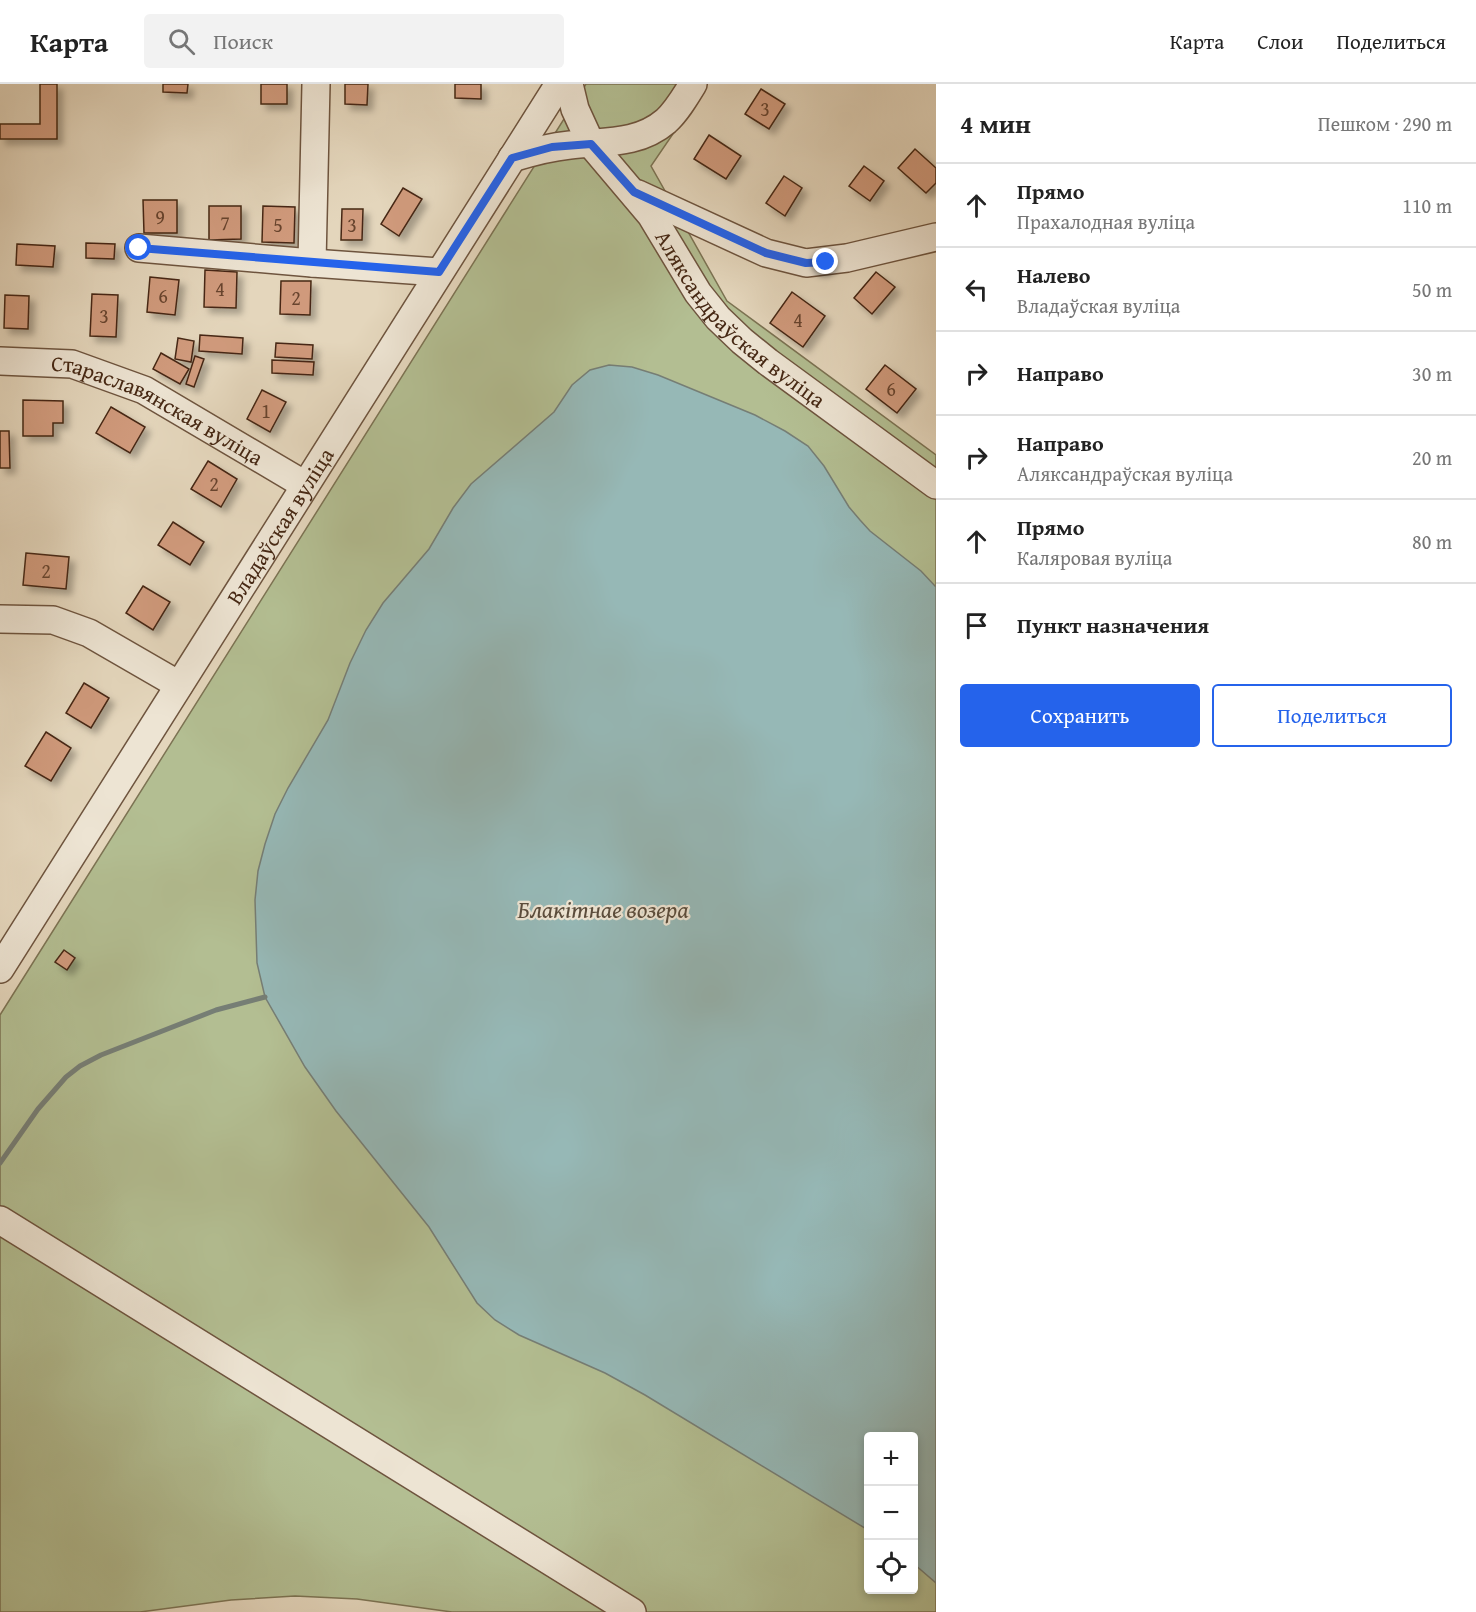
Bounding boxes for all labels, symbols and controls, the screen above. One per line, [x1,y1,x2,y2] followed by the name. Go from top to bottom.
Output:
[144,14,564,68] search box
[30,21,108,62] text: Карта
[165,25,198,58] icon: search
[213,25,273,57] text: Поиск
[1170,26,1224,57] text: Карта
[1257,26,1303,57] text: Слои
[1336,26,1446,57] text: Поделиться
[760,94,770,123] house number: 3
[960,104,1031,143] text: 4 мин
[1318,109,1452,138] text: Пешком · 290 m
[1017,175,1084,207] text: Прямо
[960,189,993,222] icon: ahead
[1402,191,1452,220] text: 110 m
[155,202,165,231] house number: 9
[1017,207,1195,236] text: Прахалодная вуліца
[220,208,230,237] house number: 7
[273,210,283,239] house number: 5
[347,210,357,239] house number: 3
[648,224,833,415] street label: Аляксандраўская вуліца
[125,234,151,260] route start
[812,248,838,274] route end
[1017,259,1090,291] text: Налево
[960,273,993,306] icon: left
[215,274,225,303] house number: 4
[1412,275,1452,304] text: 50 m
[158,281,168,310] house number: 6
[291,283,301,312] house number: 2
[1017,291,1180,320] text: Владаўская вуліца
[99,301,109,330] house number: 3
[793,305,803,334] house number: 4
[51,347,270,473] street label: Стараславянская вуліца
[960,357,993,390] icon: right
[1017,357,1104,389] text: Направо
[1412,359,1452,388] text: 30 m
[886,374,896,403] house number: 6
[261,396,271,425] house number: 1
[1017,427,1104,459] text: Направо
[218,441,342,611] street label: Владаўская вуліца
[960,441,993,474] icon: right
[1412,443,1452,472] text: 20 m
[1017,459,1233,488] text: Аляксандраўская вуліца
[209,469,219,498] house number: 2
[1017,511,1084,543] text: Прямо
[960,525,993,558] icon: ahead
[1412,527,1452,556] text: 80 m
[1017,543,1172,572] text: Каляровая вуліца
[41,556,51,585] house number: 2
[960,609,993,642] icon: arrive
[1017,609,1209,641] text: Пункт назначения
[960,684,1200,747] button: Сохранить
[1212,684,1452,747] button: Поделиться
[518,892,688,927] water label: Блакітнае возера
[864,1432,918,1594] map controls
[864,1432,918,1486] button: +
[864,1486,918,1540] button: −
[864,1540,918,1594] button: locate

